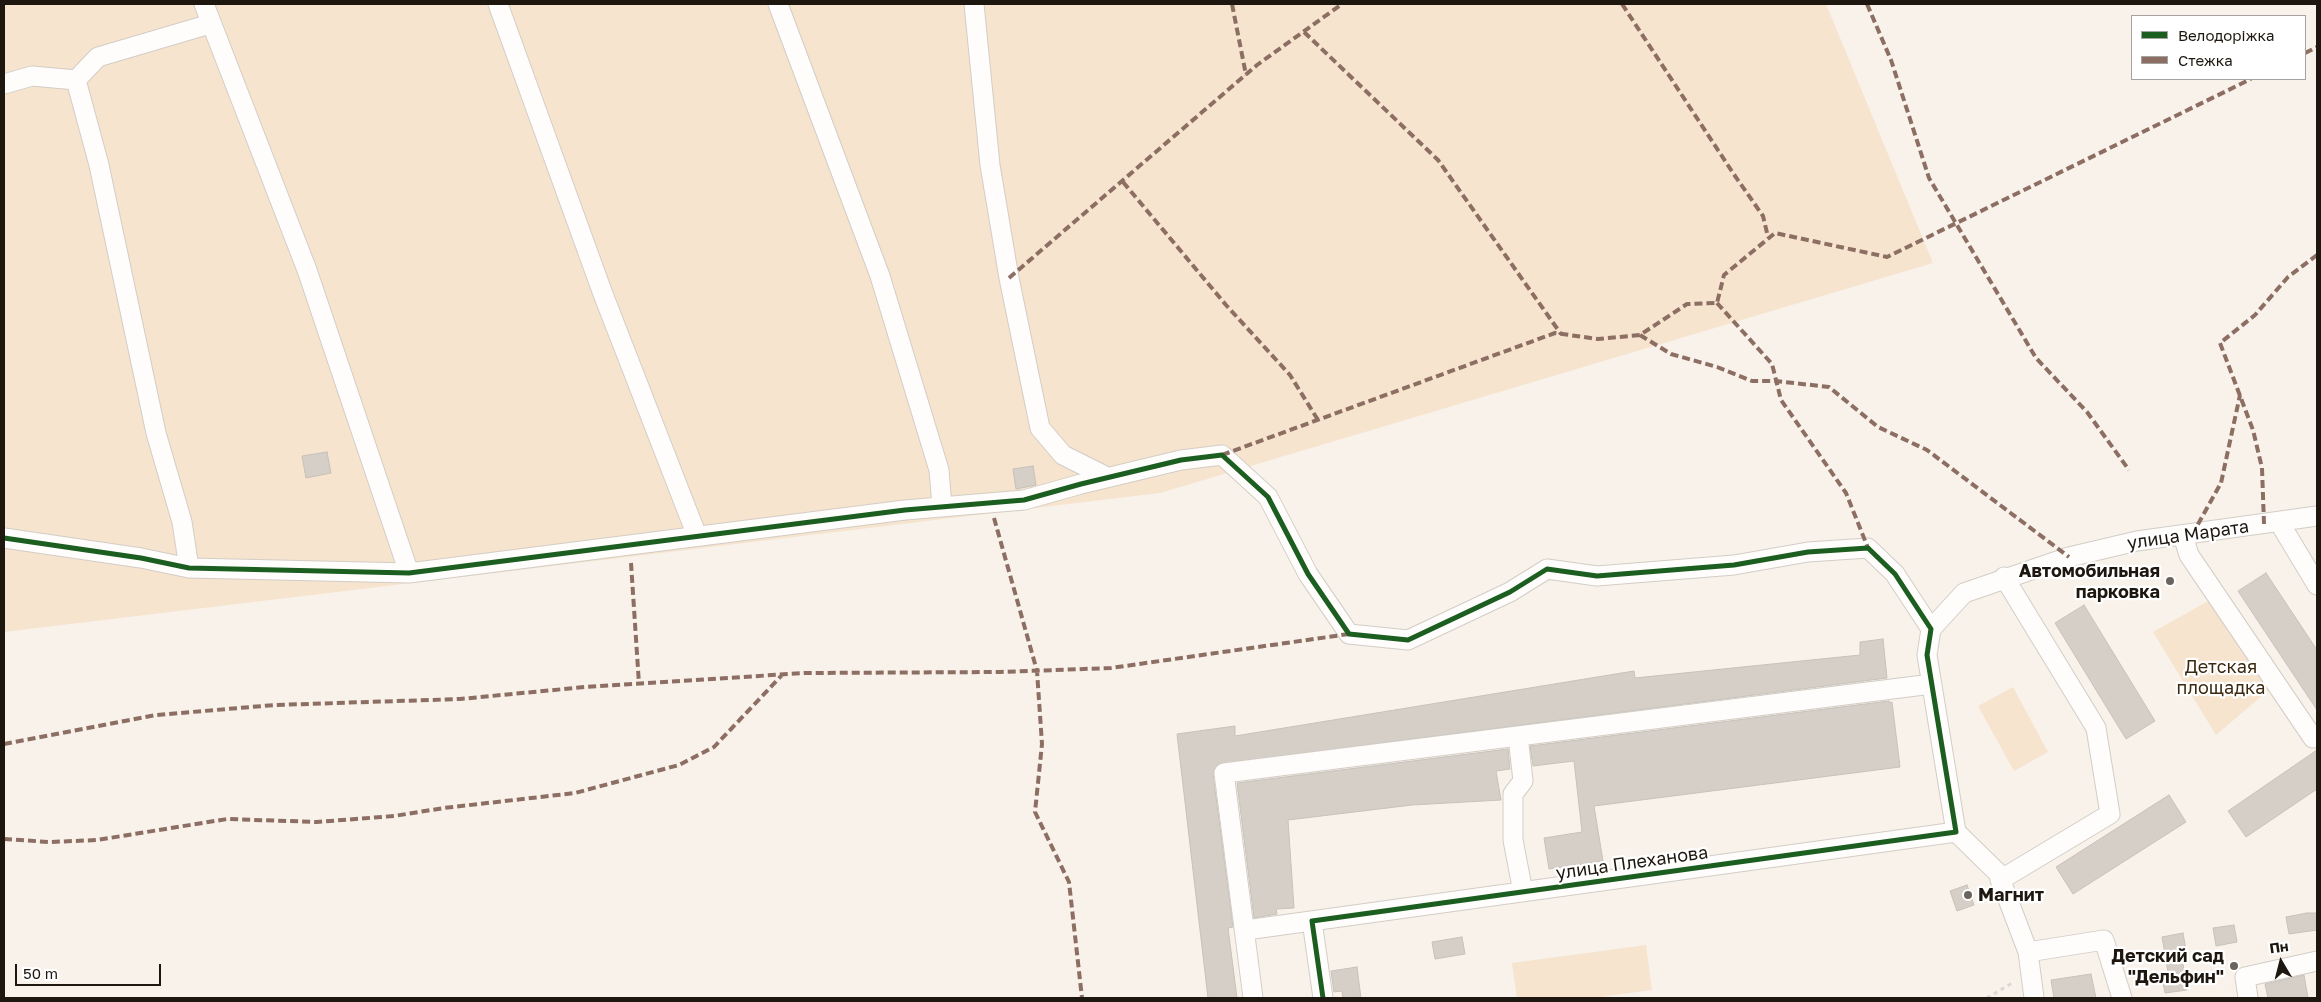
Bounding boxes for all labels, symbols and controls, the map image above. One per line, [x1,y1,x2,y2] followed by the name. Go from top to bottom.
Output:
[2131,15,2306,80] legend
[2178,26,2275,44] text: Велодоріжка
[2178,51,2233,69] text: Стежка
[2126,516,2250,554] street label: улица Марата
[2019,560,2160,602] place label: Автомобильная парковка
[2164,575,2176,587] marker: Автомобильная парковка
[2177,656,2265,699] park label: Детская площадка
[1555,842,1709,884] street label: улица Плеханова
[1978,884,2044,906] place label: Магнит
[1962,889,1974,901] marker: Магнит
[2256,937,2306,987] north arrow
[2268,937,2289,956] text: Пн
[2112,945,2224,988] place label: Детский сад "Дельфин"
[18,954,164,986] scale bar
[2228,960,2240,972] marker: Детский сад "Дельфин"
[23,964,58,982] text: 50 m

